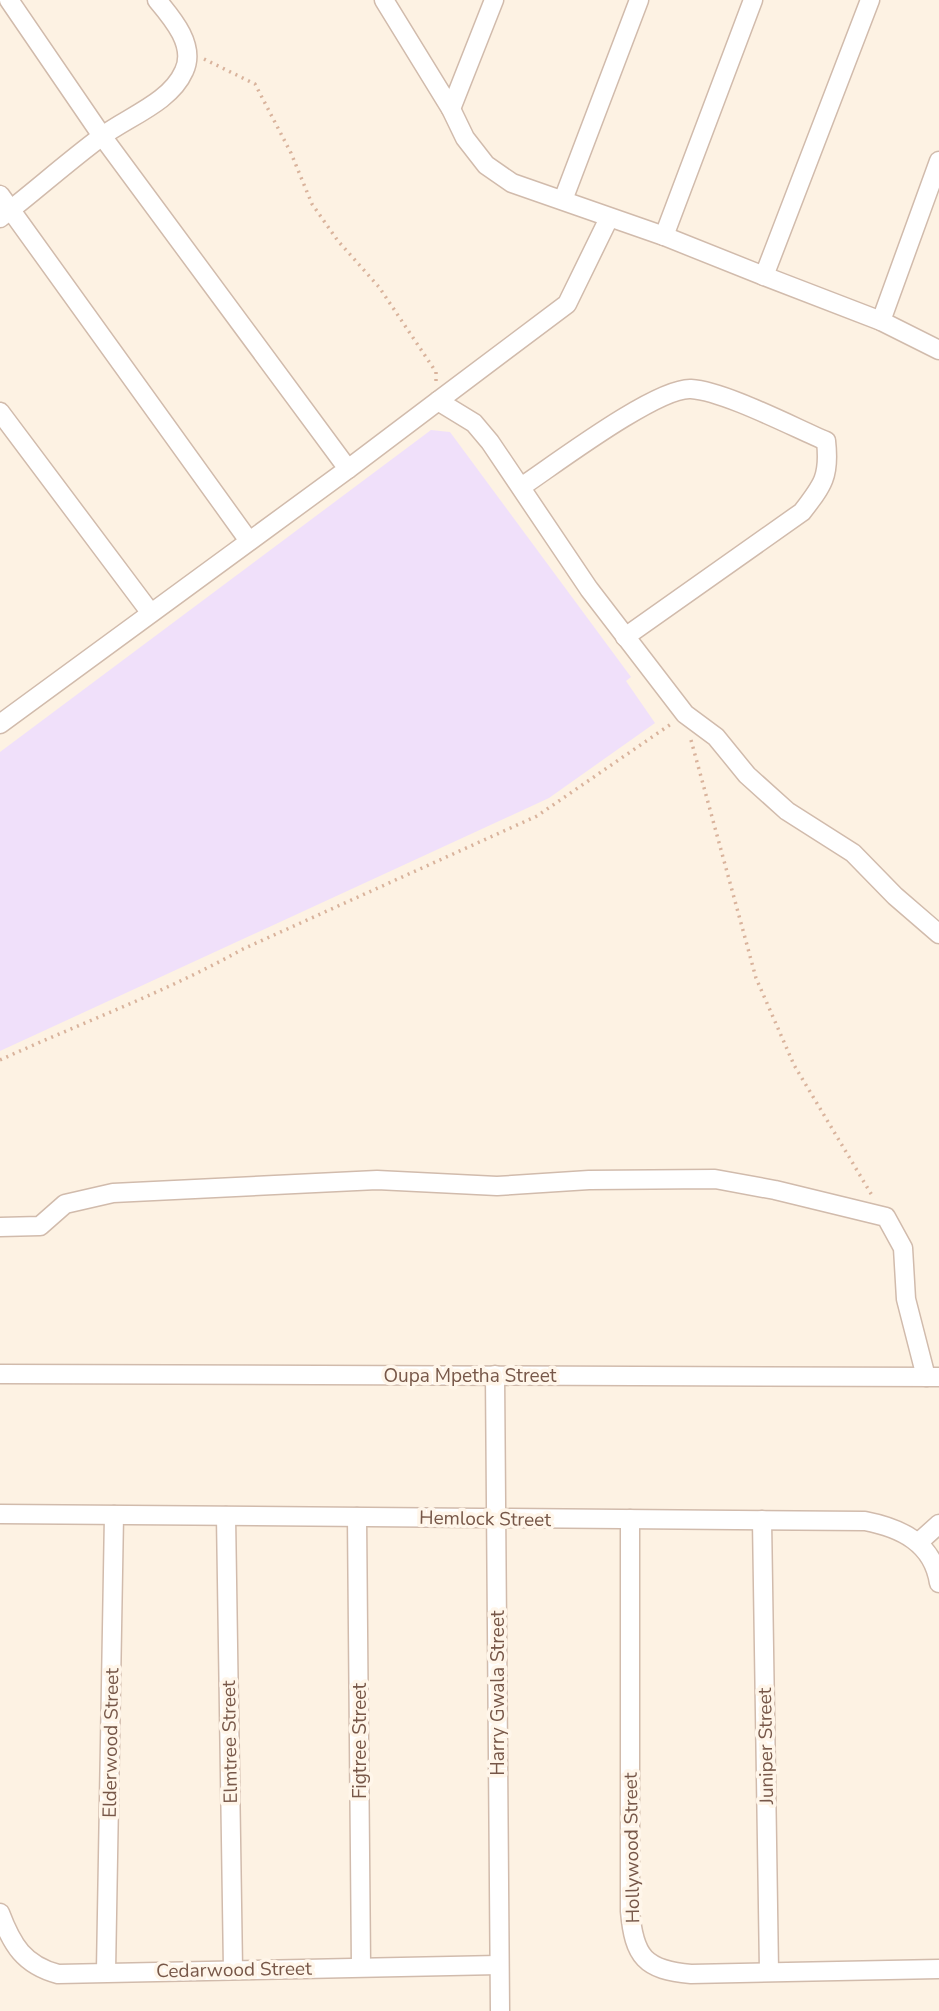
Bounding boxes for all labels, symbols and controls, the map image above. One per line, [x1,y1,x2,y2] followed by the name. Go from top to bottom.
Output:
[384,1363,557,1389] street label: Oupa Mpetha Street
[419,1505,552,1533] street label: Hemlock Street
[485,1610,511,1776] street label: Harry Gwala Street
[97,1667,125,1818] street label: Elderwood Street
[216,1680,244,1804] street label: Elmtree Street
[347,1683,373,1799] street label: Figtree Street
[752,1687,780,1806] street label: Juniper Street
[618,1772,646,1924] street label: Hollywood Street
[156,1956,312,1984] street label: Cedarwood Street

